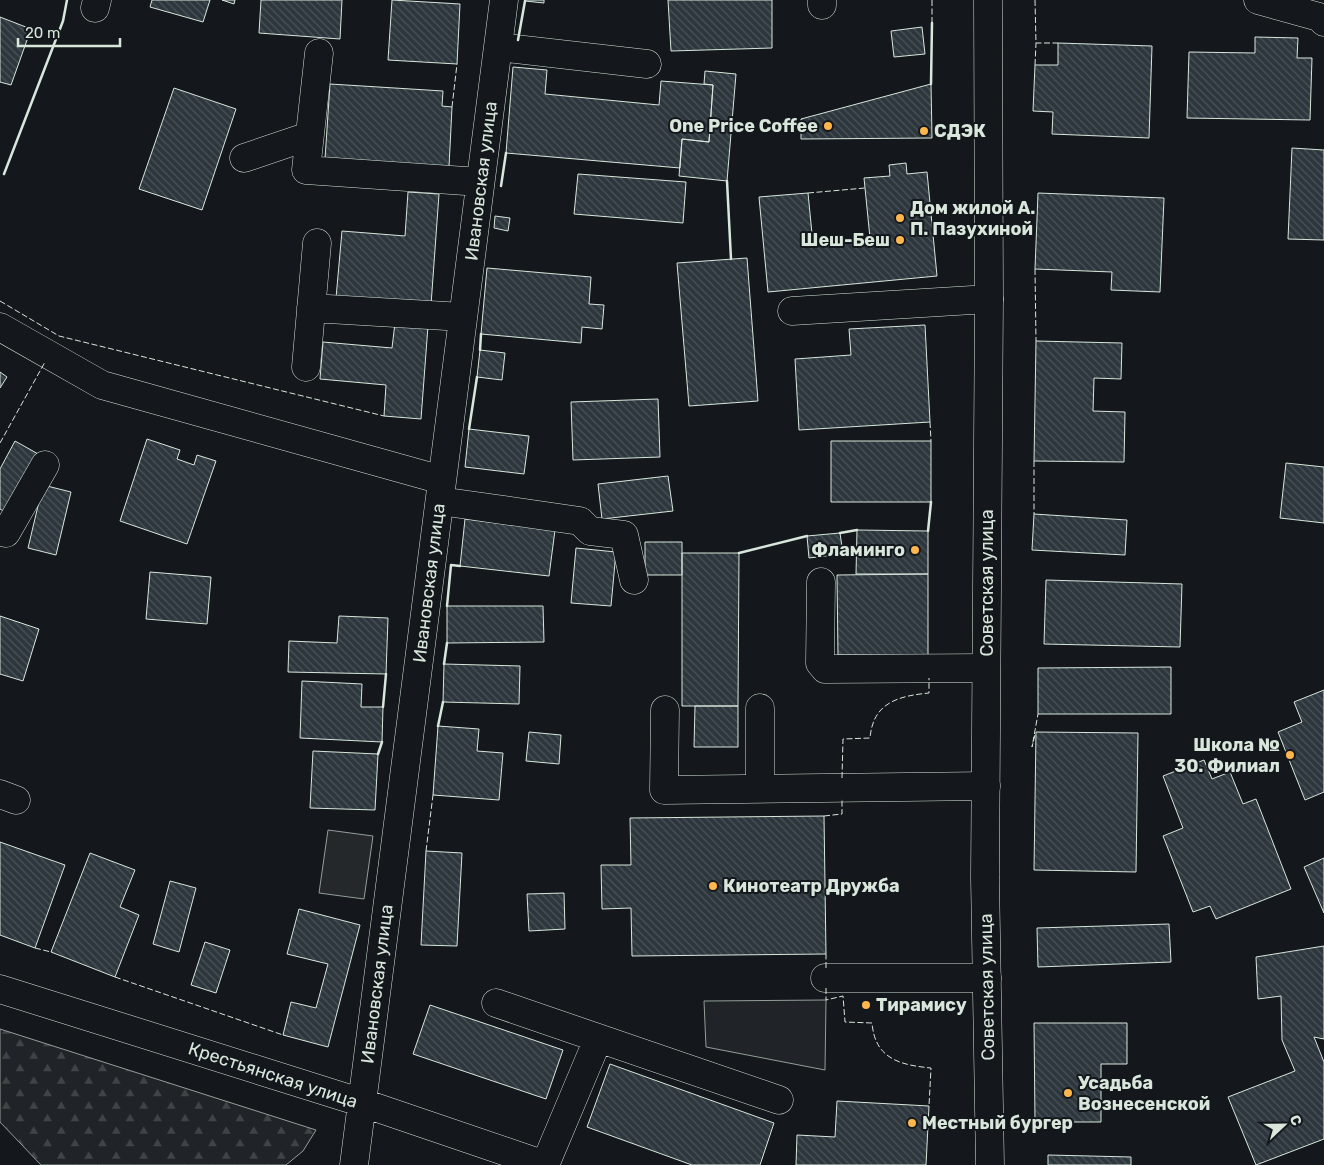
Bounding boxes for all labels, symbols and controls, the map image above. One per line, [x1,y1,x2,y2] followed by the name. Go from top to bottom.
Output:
[18,15,120,47] scale bar
[25,24,60,42] text: 20 m
[460,100,502,262] street label: Ивановская улица
[669,115,818,137] place label: One Price Coffee
[822,120,834,132] marker: One Price Coffee
[934,120,986,142] place label: СДЭК
[918,125,930,137] marker: СДЭК
[910,197,1035,240] place label: Дом жилой А. П. Пазухиной
[894,212,906,224] marker: Дом жилой А. П. Пазухиной
[801,229,890,251] place label: Шеш-Беш
[894,234,906,246] marker: Шеш-Беш
[408,502,450,664] street label: Ивановская улица
[976,509,998,657] street label: Советская улица
[811,539,905,561] place label: Фламинго
[909,544,921,556] marker: Фламинго
[1174,734,1280,777] place label: Школа № 30. Филиал
[1284,749,1296,761] marker: Школа № 30. Филиал
[723,875,900,897] place label: Кинотеатр Дружба
[707,880,719,892] marker: Кинотеатр Дружба
[356,903,398,1065] street label: Ивановская улица
[975,913,999,1061] street label: Советская улица
[876,994,967,1016] place label: Тирамису
[860,999,872,1011] marker: Тирамису
[186,1037,360,1113] street label: Крестьянская улица
[1078,1072,1210,1115] place label: Усадьба Вознесенской
[1062,1087,1074,1099] marker: Усадьба Вознесенской
[1259,1100,1309,1150] north arrow
[922,1112,1073,1134] place label: Местный бургер
[1286,1113,1305,1128] text: С
[906,1117,918,1129] marker: Местный бургер

